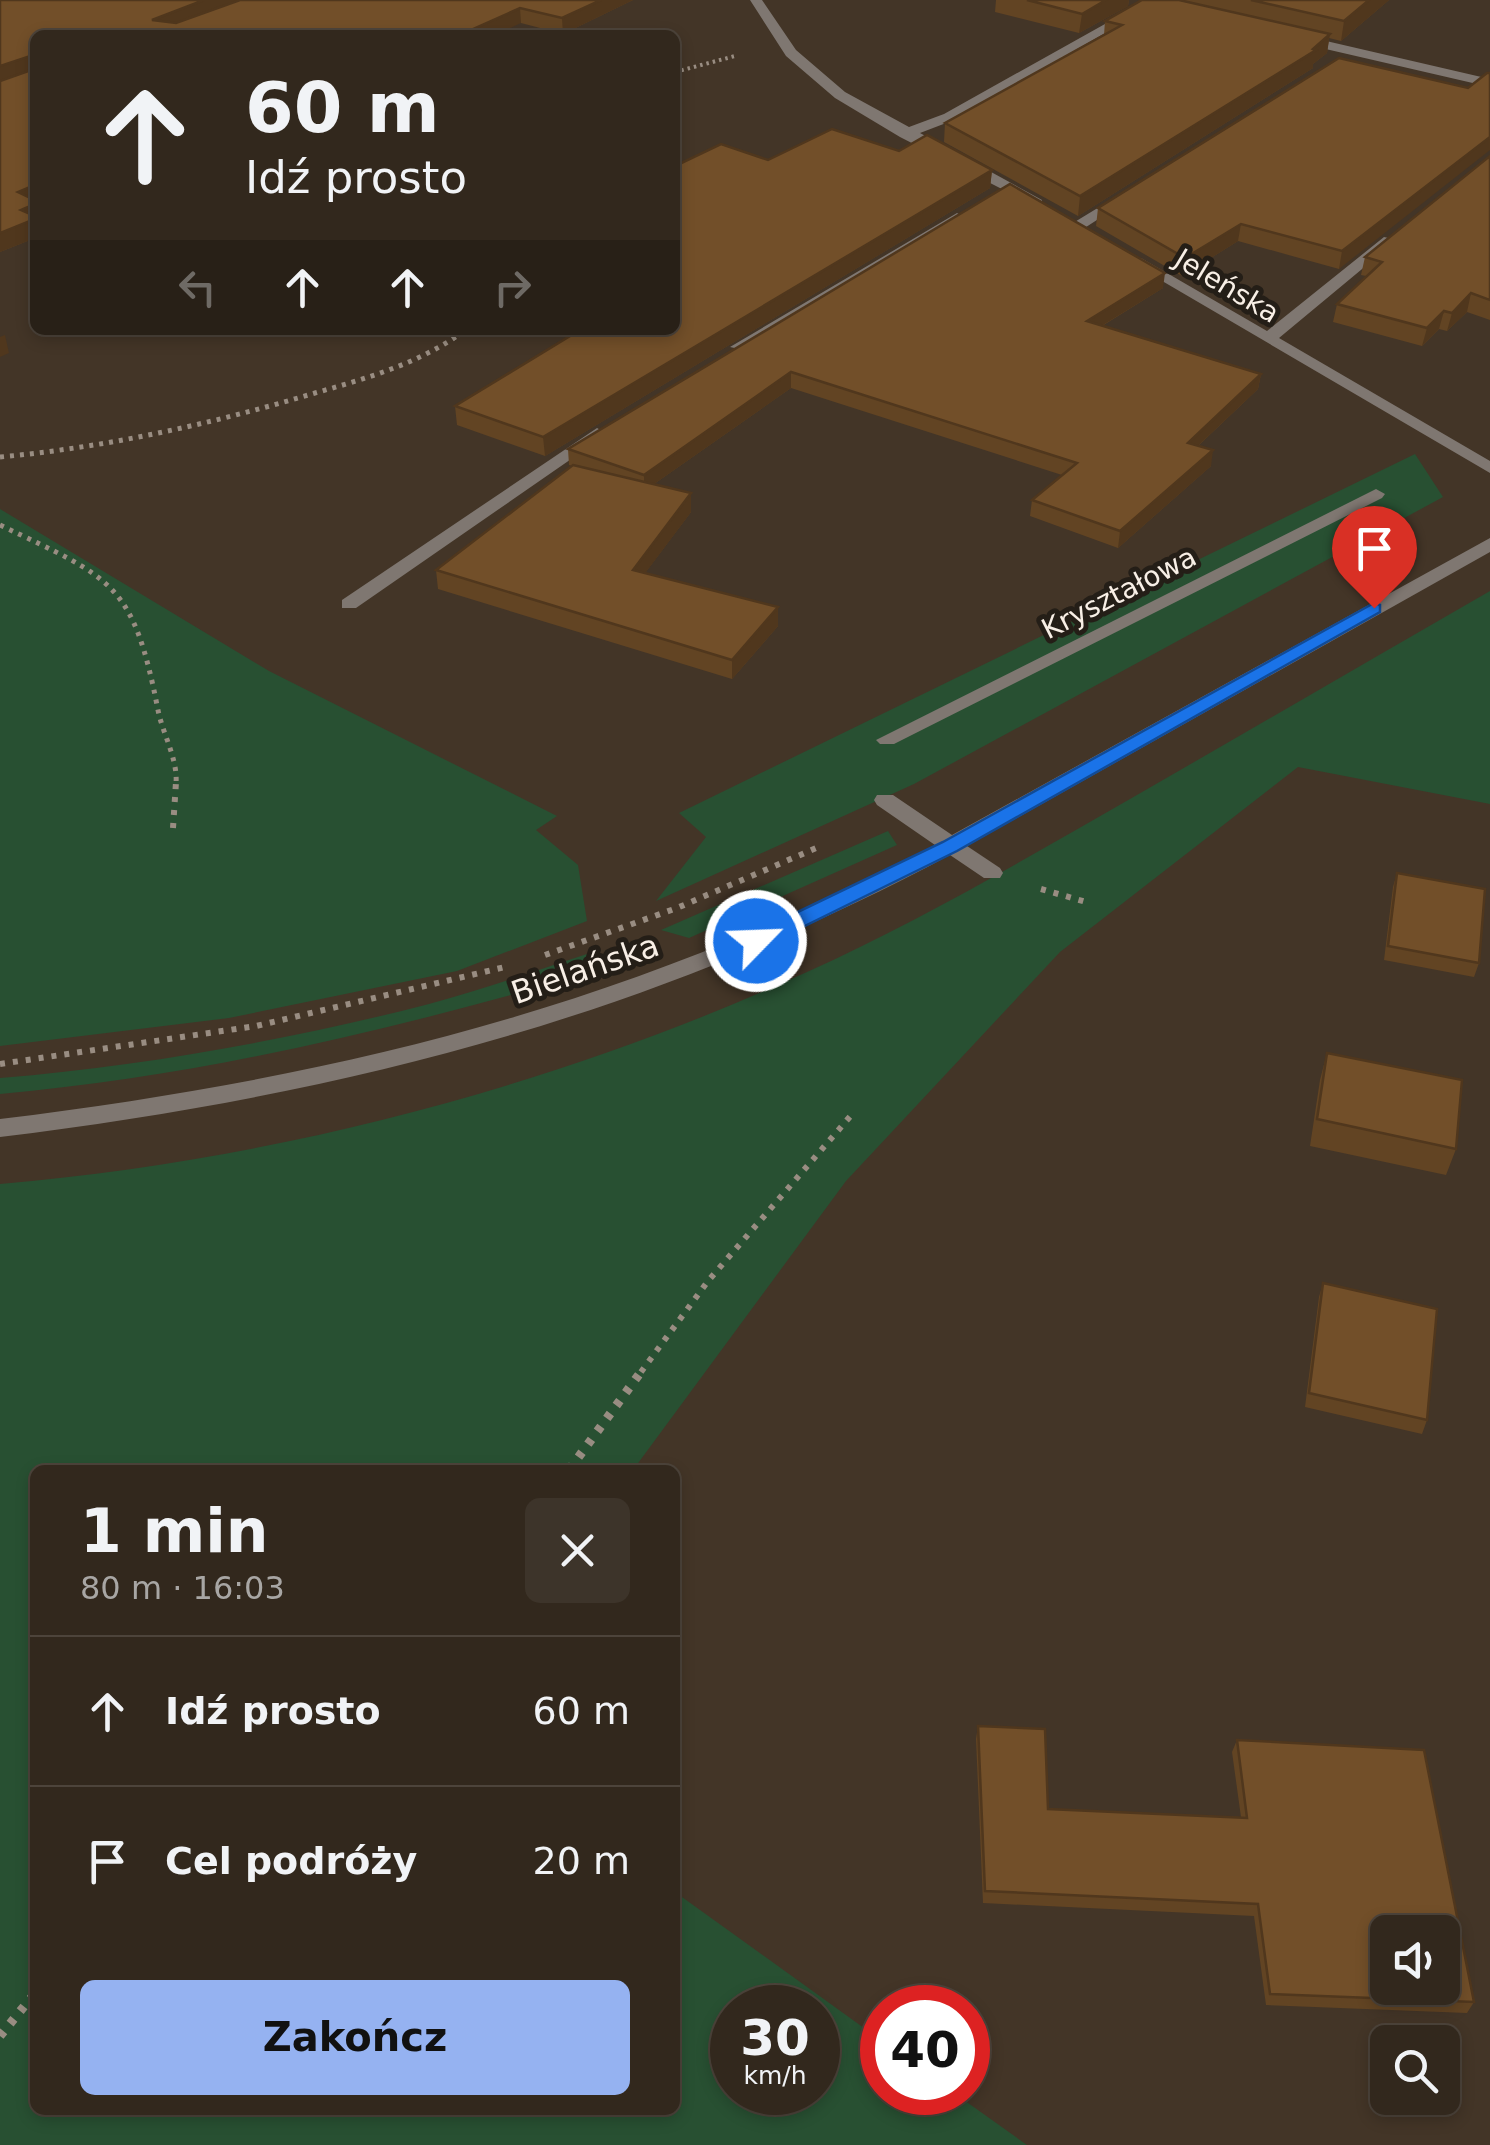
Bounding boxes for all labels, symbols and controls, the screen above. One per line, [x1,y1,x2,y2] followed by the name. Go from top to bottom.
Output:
[245,67,440,149] text: 60 m
[80,70,210,200] icon: ahead
[245,151,467,204] text: Idź prosto
[1167,241,1285,330] street label: Jeleńska
[170,260,225,315] icon: left
[275,260,330,315] icon: ahead
[380,260,435,315] icon: ahead
[485,260,540,315] icon: right
[1332,506,1417,609] pin
[1347,521,1402,576] icon: arrive
[1036,540,1202,646] street label: Kryształowa
[704,889,808,993] position arrow
[506,926,664,1012] street label: Bielańska
[80,1496,268,1566] text: 1 min
[525,1498,630,1603] button: close
[80,1569,285,1607] text: 80 m · 16:03
[80,1684,135,1739] icon: ahead
[165,1689,381,1733] text: Idź prosto
[533,1689,630,1733] text: 60 m
[80,1834,135,1889] icon: arrive
[165,1839,417,1883] text: Cel podróży
[533,1839,630,1883] text: 20 m
[1370,1915,1460,2115] map controls
[1370,1915,1460,2005] button: sound
[80,1980,630,2095] button: Zakończ
[860,1985,990,2115] speed limit sign: 40
[740,2009,810,2067] text: 30
[1370,2025,1460,2115] button: search
[743,2061,807,2090] text: km/h

